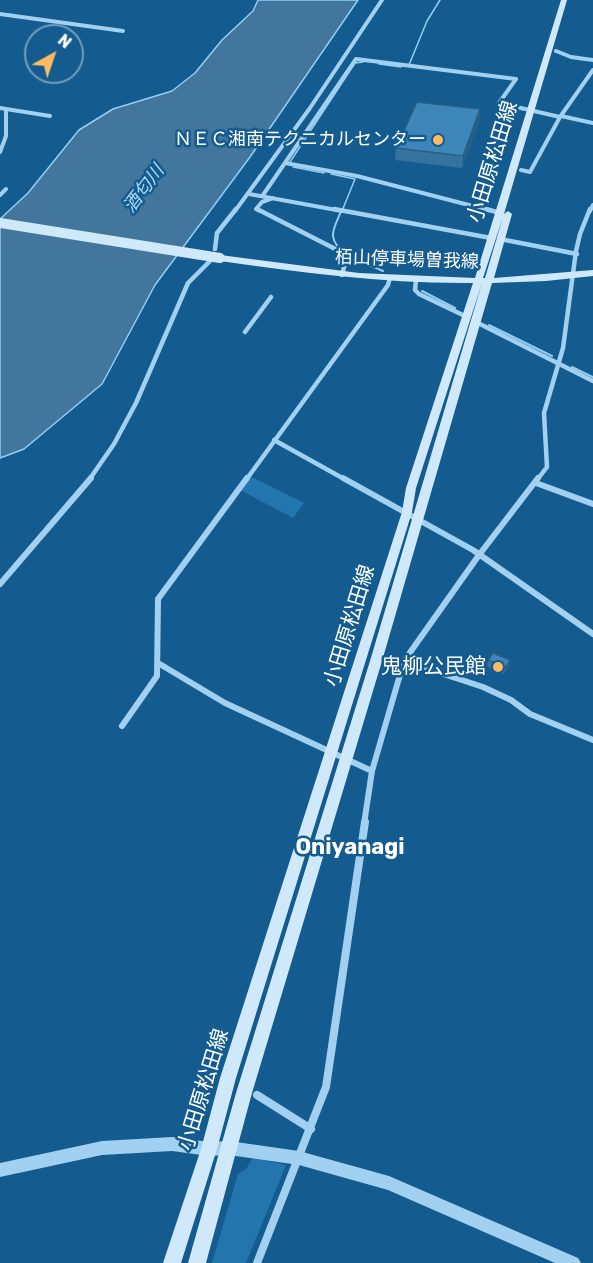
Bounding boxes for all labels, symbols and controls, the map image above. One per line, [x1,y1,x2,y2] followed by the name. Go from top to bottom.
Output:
[24,24,84,84] north arrow
[54,30,75,52] text: N
[463,98,523,226] street label: 小田原松田線
[174,129,426,151] place label: ＮＥＣ湘南テクニカルセンター
[431,133,445,147] marker: ＮＥＣ湘南テクニカルセンター
[119,161,169,217] water label: 酒匂川
[335,247,479,273] street label: 栢山停車場曽我線
[320,562,380,690] street label: 小田原松田線
[381,654,486,680] place label: 鬼柳公民館
[491,660,505,674] marker: 鬼柳公民館
[295,835,405,861] district label: Oniyanagi
[174,1026,234,1154] street label: 小田原松田線

